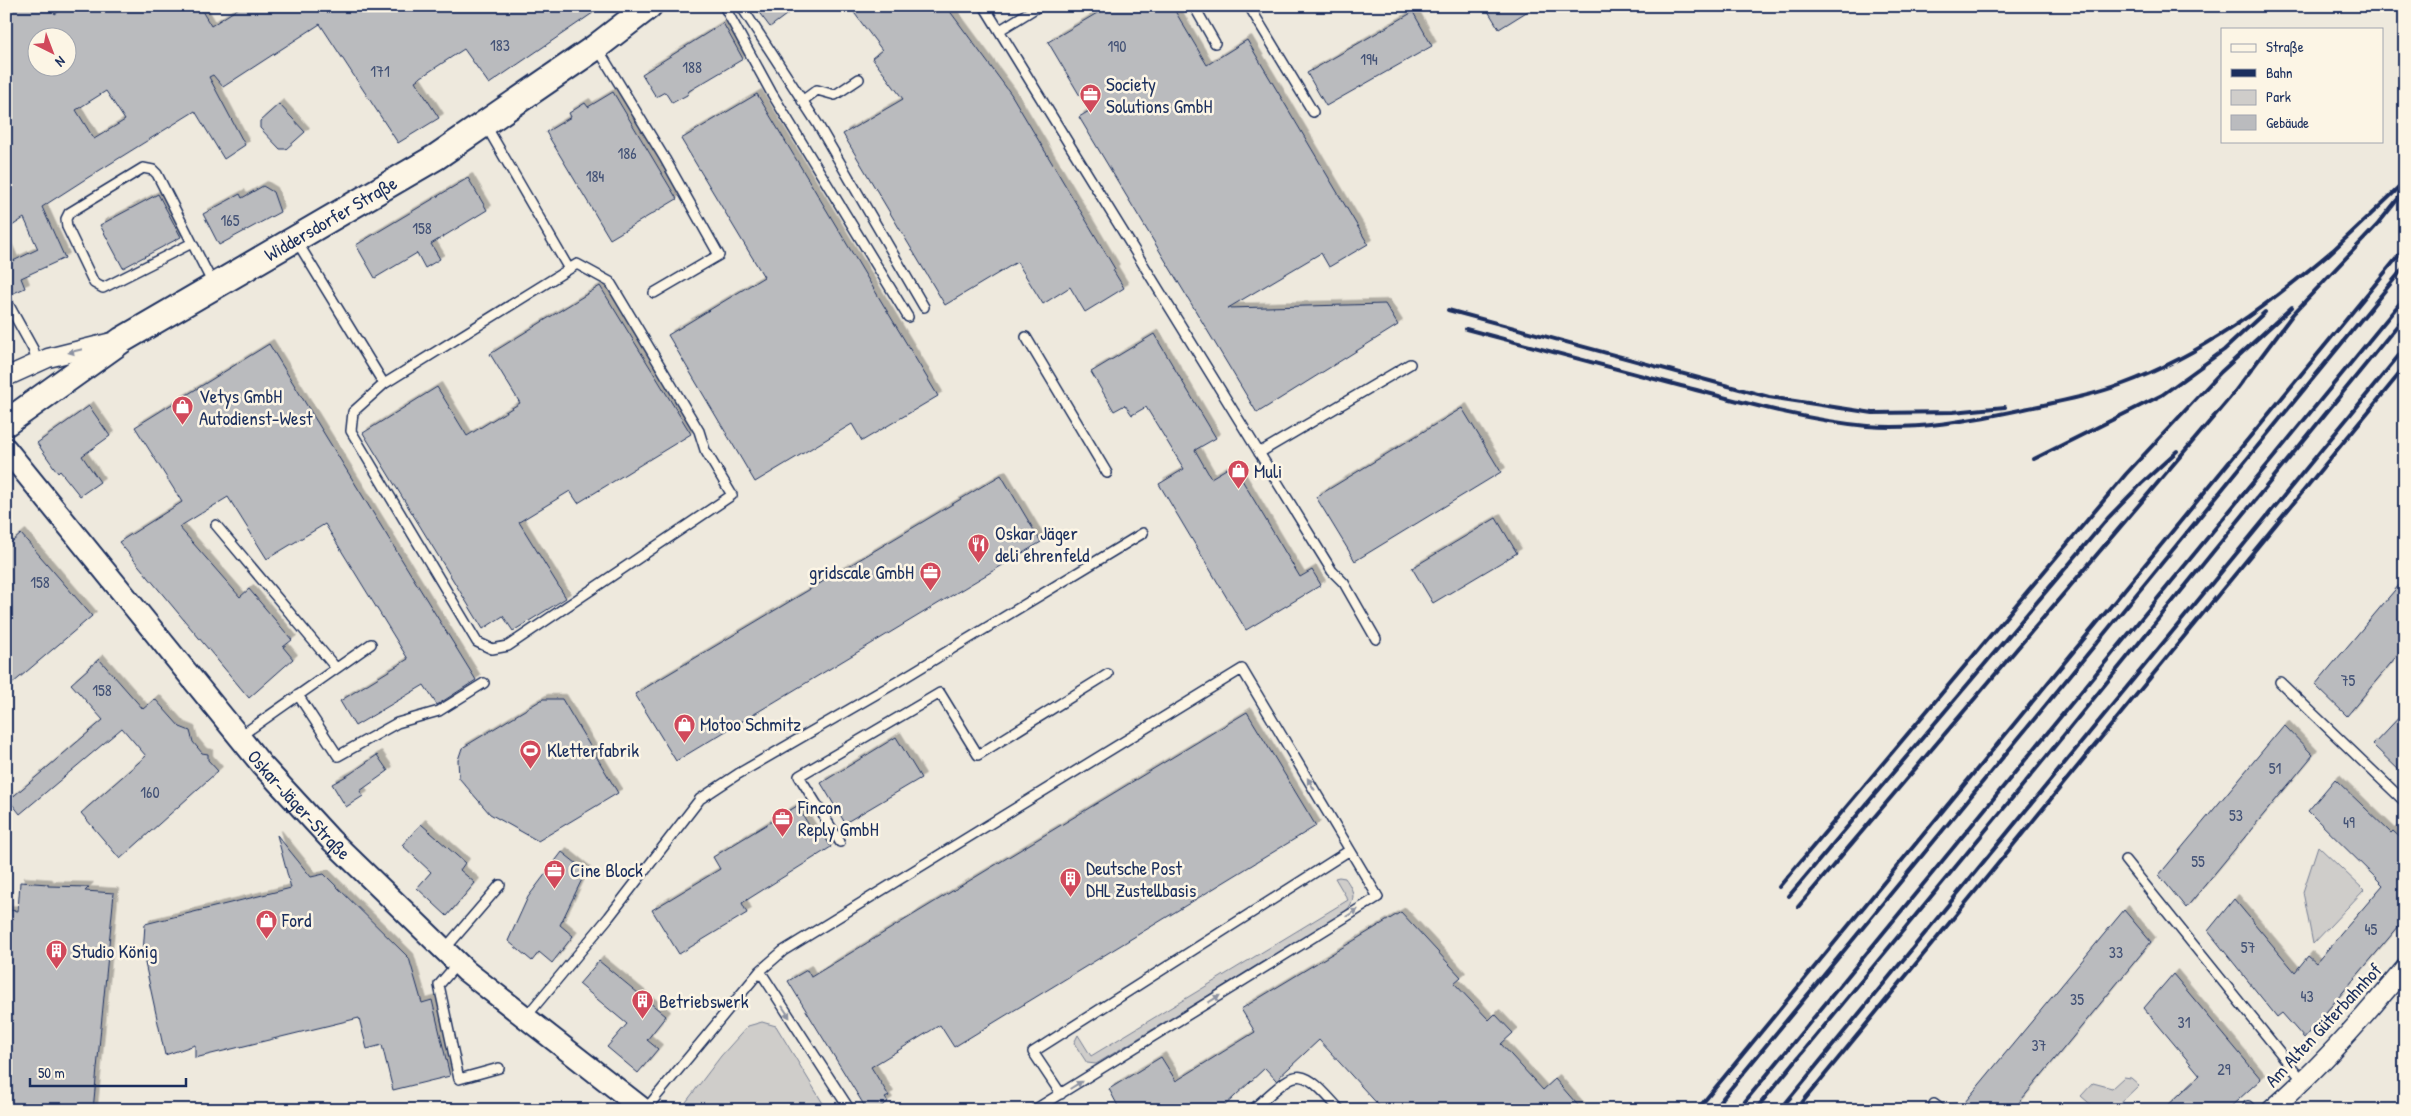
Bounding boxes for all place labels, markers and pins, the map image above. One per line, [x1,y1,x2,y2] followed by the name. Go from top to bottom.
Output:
[1106,71,1213,119] place label: Society Solutions GmbH
[1078,83,1102,114] office icon: Society Solutions GmbH
[199,383,313,431] place label: Vetys GmbH Autodienst-West
[171,395,195,426] shop icon: Vetys GmbH Autodienst-West
[1254,458,1282,484] place label: Muli
[1226,459,1250,490] shop icon: Muli
[995,520,1090,568] place label: Oskar Jäger deli ehrenfeld
[967,532,991,563] restaurant icon: Oskar Jäger deli ehrenfeld
[809,559,914,585] place label: gridscale GmbH
[918,560,942,591] office icon: gridscale GmbH
[700,711,801,737] place label: Motoo Schmitz
[672,712,696,743] shop icon: Motoo Schmitz
[547,737,639,763] place label: Kletterfabrik
[519,738,543,769] sports icon: Kletterfabrik
[797,794,879,842] place label: Fincon Reply GmbH
[770,806,794,837] office icon: Fincon Reply GmbH
[1086,855,1196,903] place label: Deutsche Post DHL Zustellbasis
[570,857,643,883] place label: Cine Block
[542,858,566,889] office icon: Cine Block
[1058,867,1082,898] building icon: Deutsche Post DHL Zustellbasis
[281,907,312,933] place label: Ford
[254,908,278,939] shop icon: Ford
[72,938,157,964] place label: Studio König
[44,939,68,970] building icon: Studio König
[659,988,749,1014] place label: Betriebswerk
[631,989,655,1020] building icon: Betriebswerk

